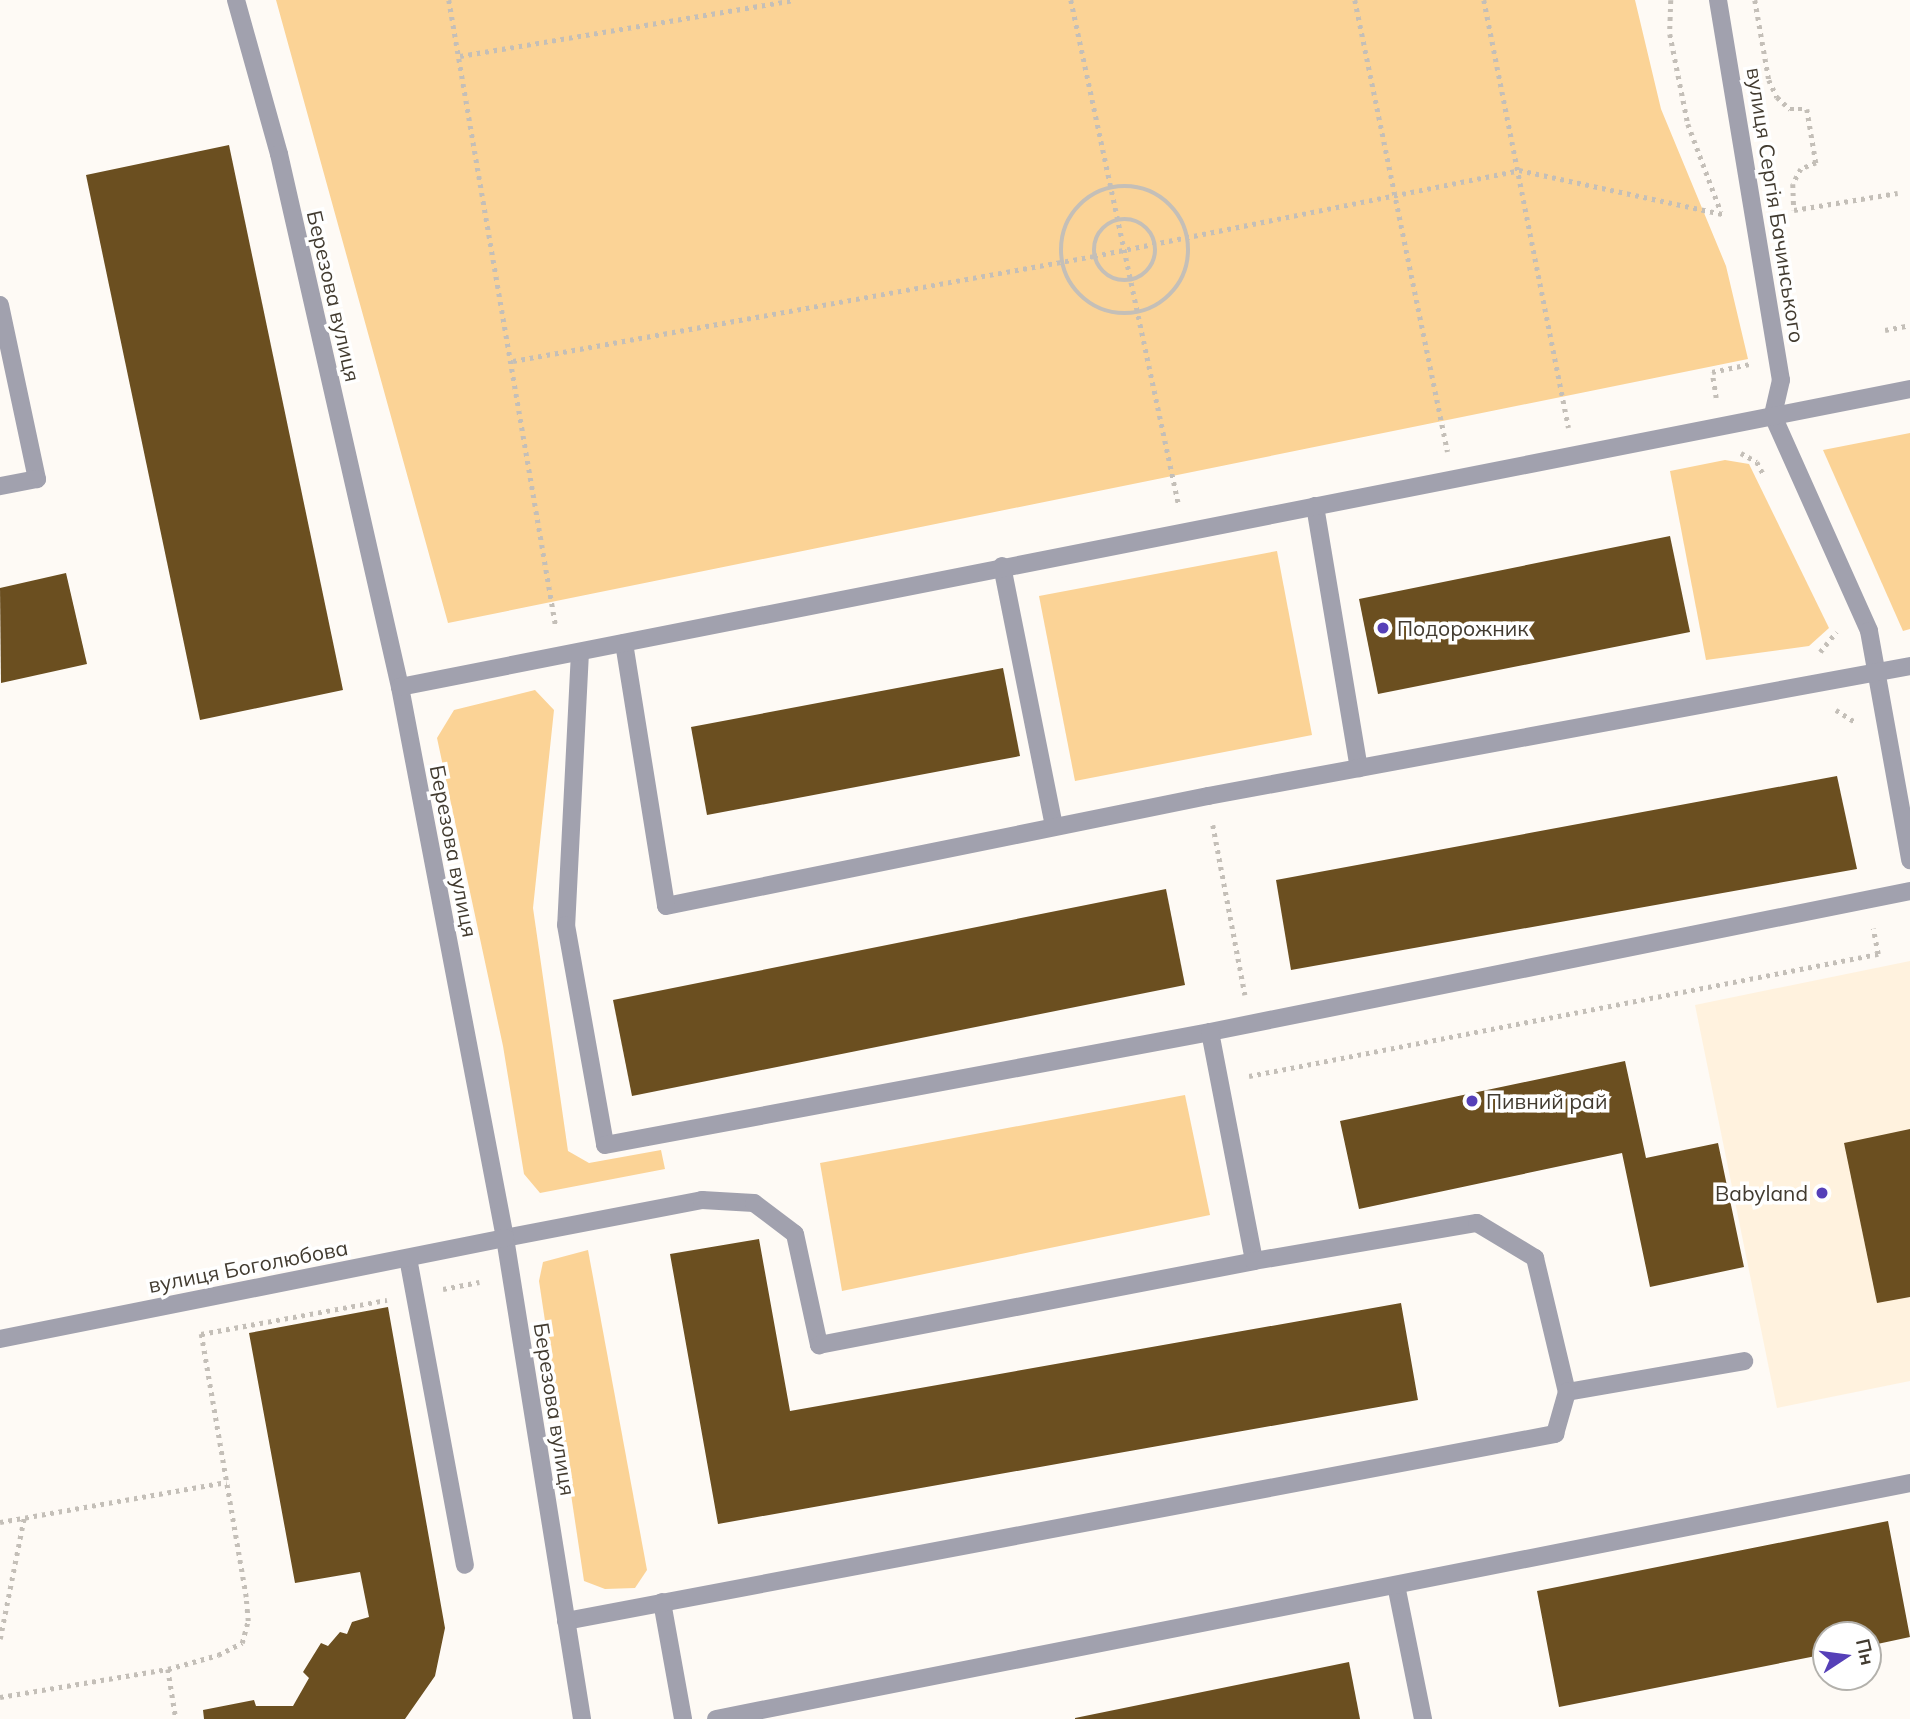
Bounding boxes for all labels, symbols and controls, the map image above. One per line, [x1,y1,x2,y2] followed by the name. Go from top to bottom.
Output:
[1742,66,1810,344] street label: вулиця Сергія Бачинського
[302,208,366,384] street label: Березова вулиця
[1397,615,1529,641] place label: Подорожник
[1375,620,1391,636] marker: Подорожник
[425,763,483,939] street label: Березова вулиця
[1486,1088,1607,1114] place label: Пивний рай
[1464,1093,1480,1109] marker: Пивний рай
[1715,1180,1808,1206] place label: Babyland
[1814,1185,1830,1201] marker: Babyland
[146,1234,350,1298] street label: вулиця Боголюбова
[529,1321,581,1497] street label: Березова вулиця
[1812,1621,1882,1691] north arrow
[1851,1636,1880,1667] text: Пн

